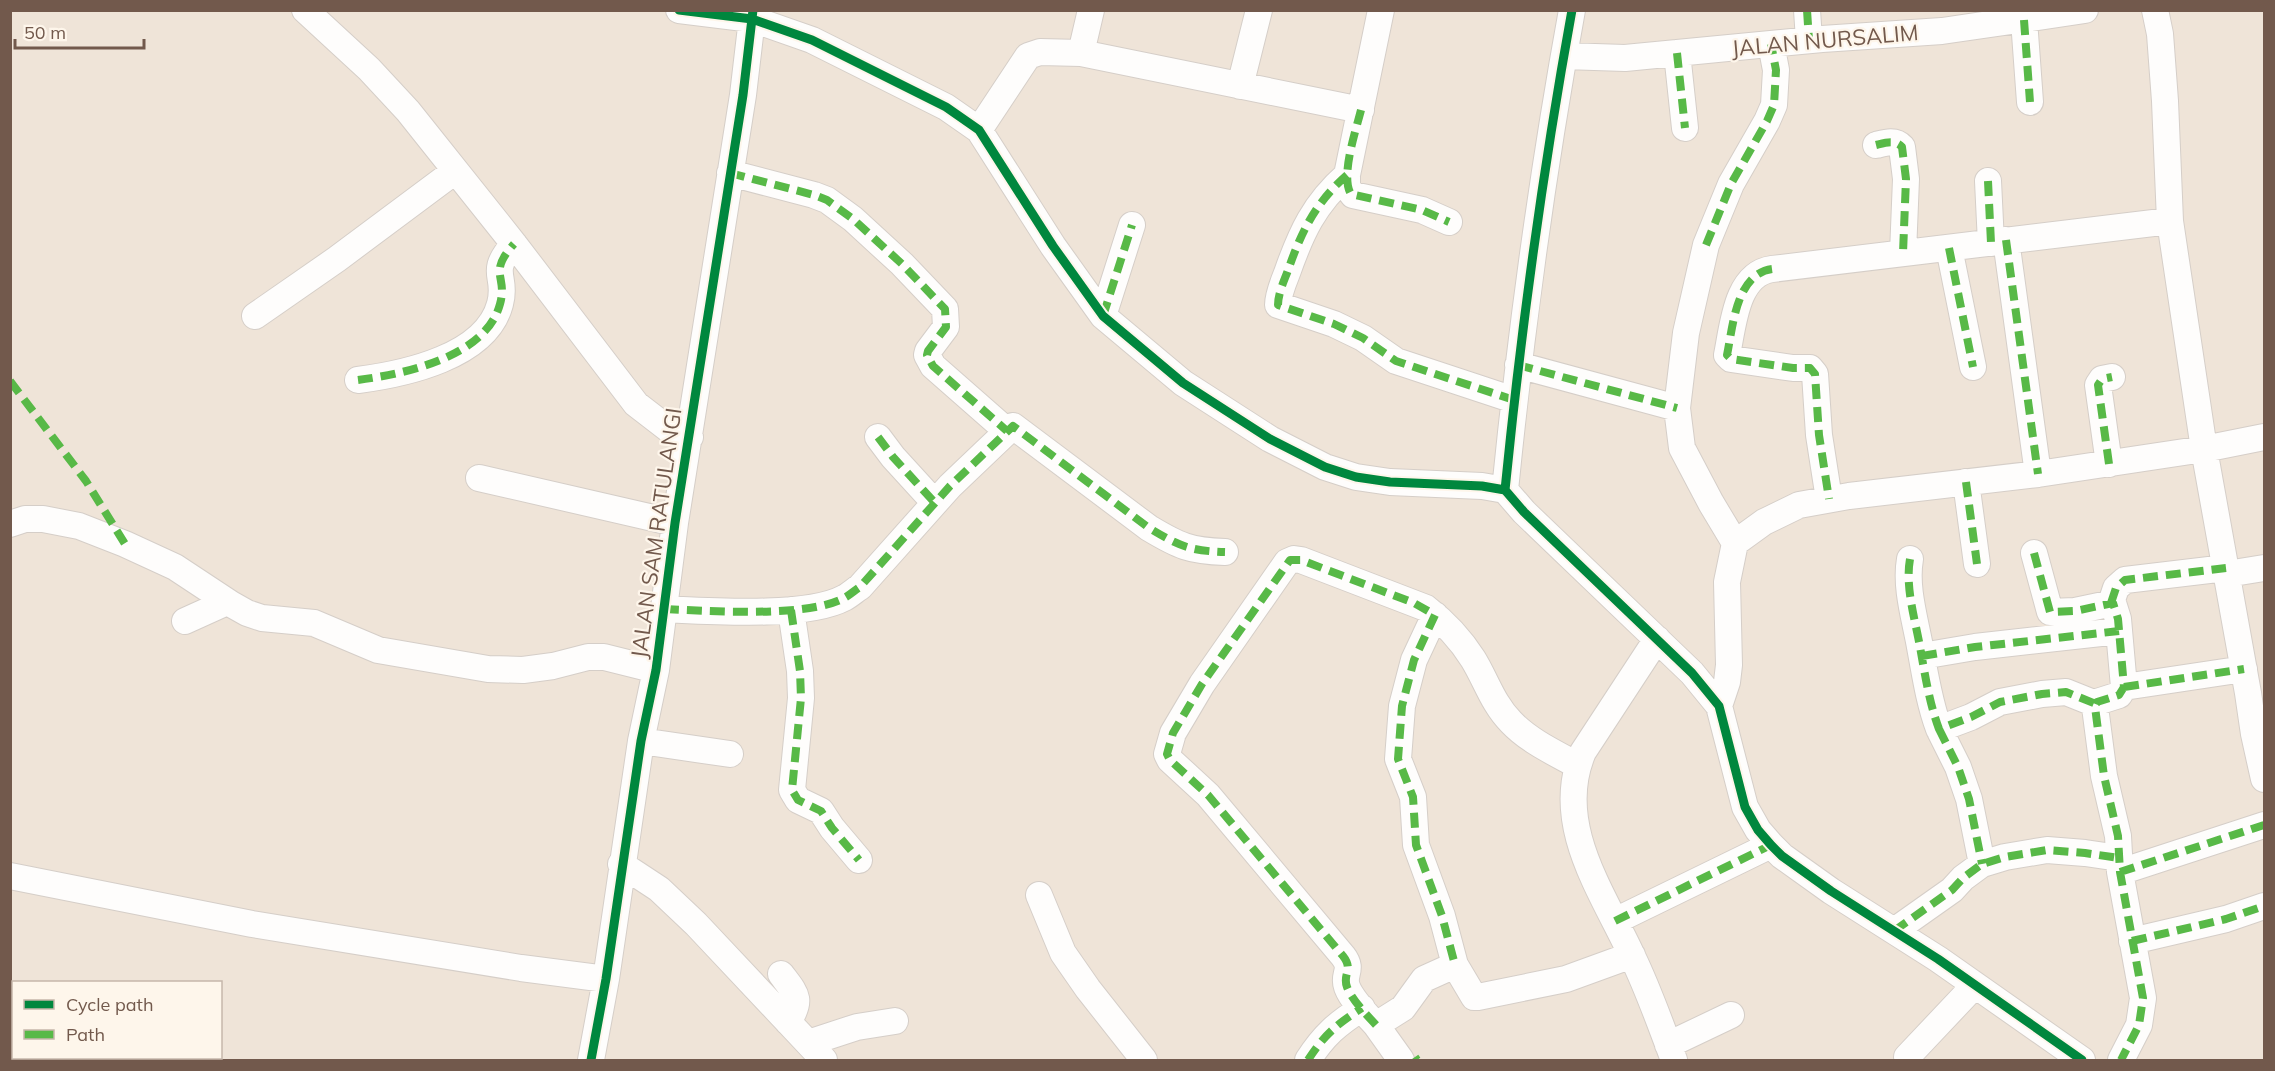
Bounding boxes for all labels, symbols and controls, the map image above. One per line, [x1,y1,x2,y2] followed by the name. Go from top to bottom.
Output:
[15,12,144,50] scale bar
[1730,18,1920,62] street label: JALAN NURSALIM
[24,21,66,44] text: 50 m
[625,406,687,660] street label: JALAN SAM RATULANGI
[12,981,222,1059] legend
[66,993,153,1016] text: Cycle path
[66,1023,105,1046] text: Path

